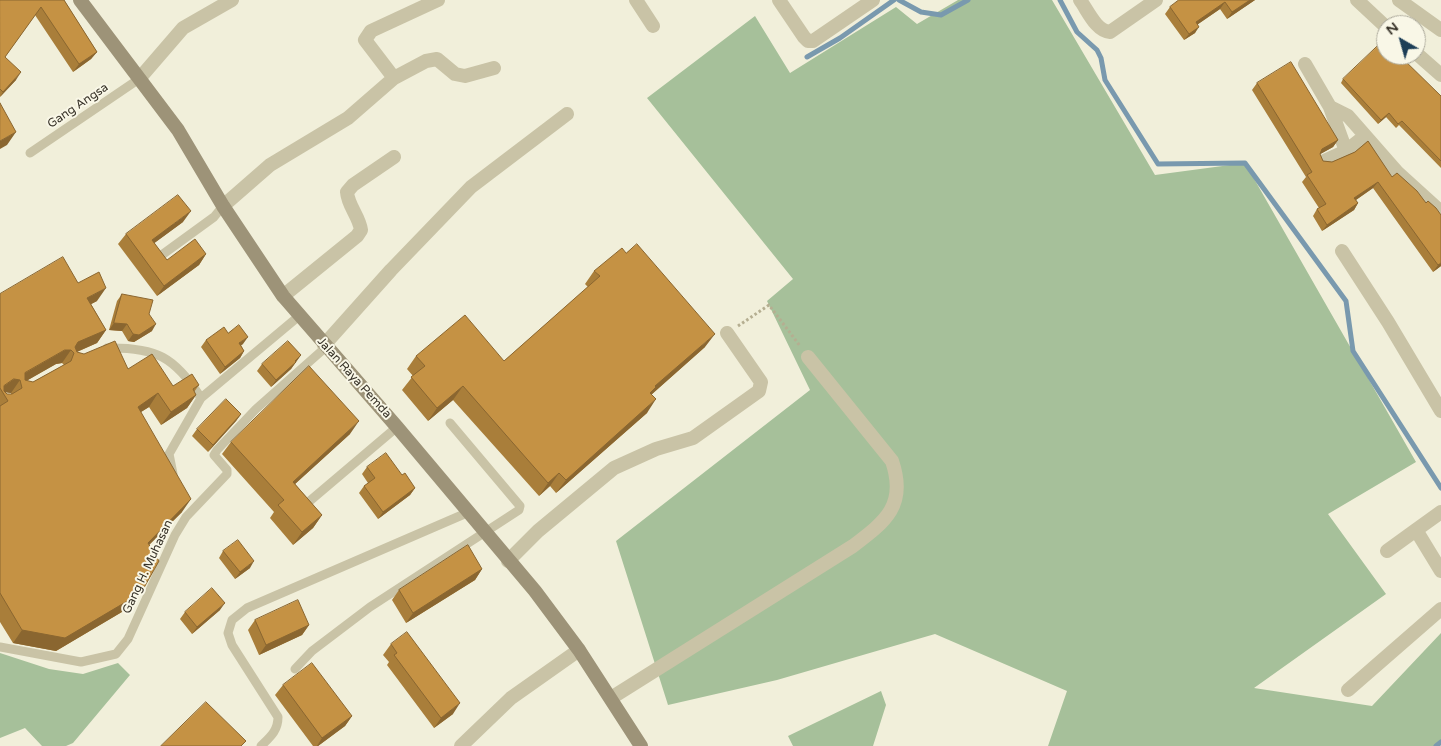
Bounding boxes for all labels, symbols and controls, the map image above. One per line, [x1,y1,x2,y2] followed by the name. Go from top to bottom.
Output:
[1376,15,1426,65] north arrow
[1382,18,1402,39] text: N
[45,80,111,132] street label: Gang Angsa
[314,335,394,421] street label: Jalan Raya Pemda
[120,518,176,616] street label: Gang H. Muhasan

